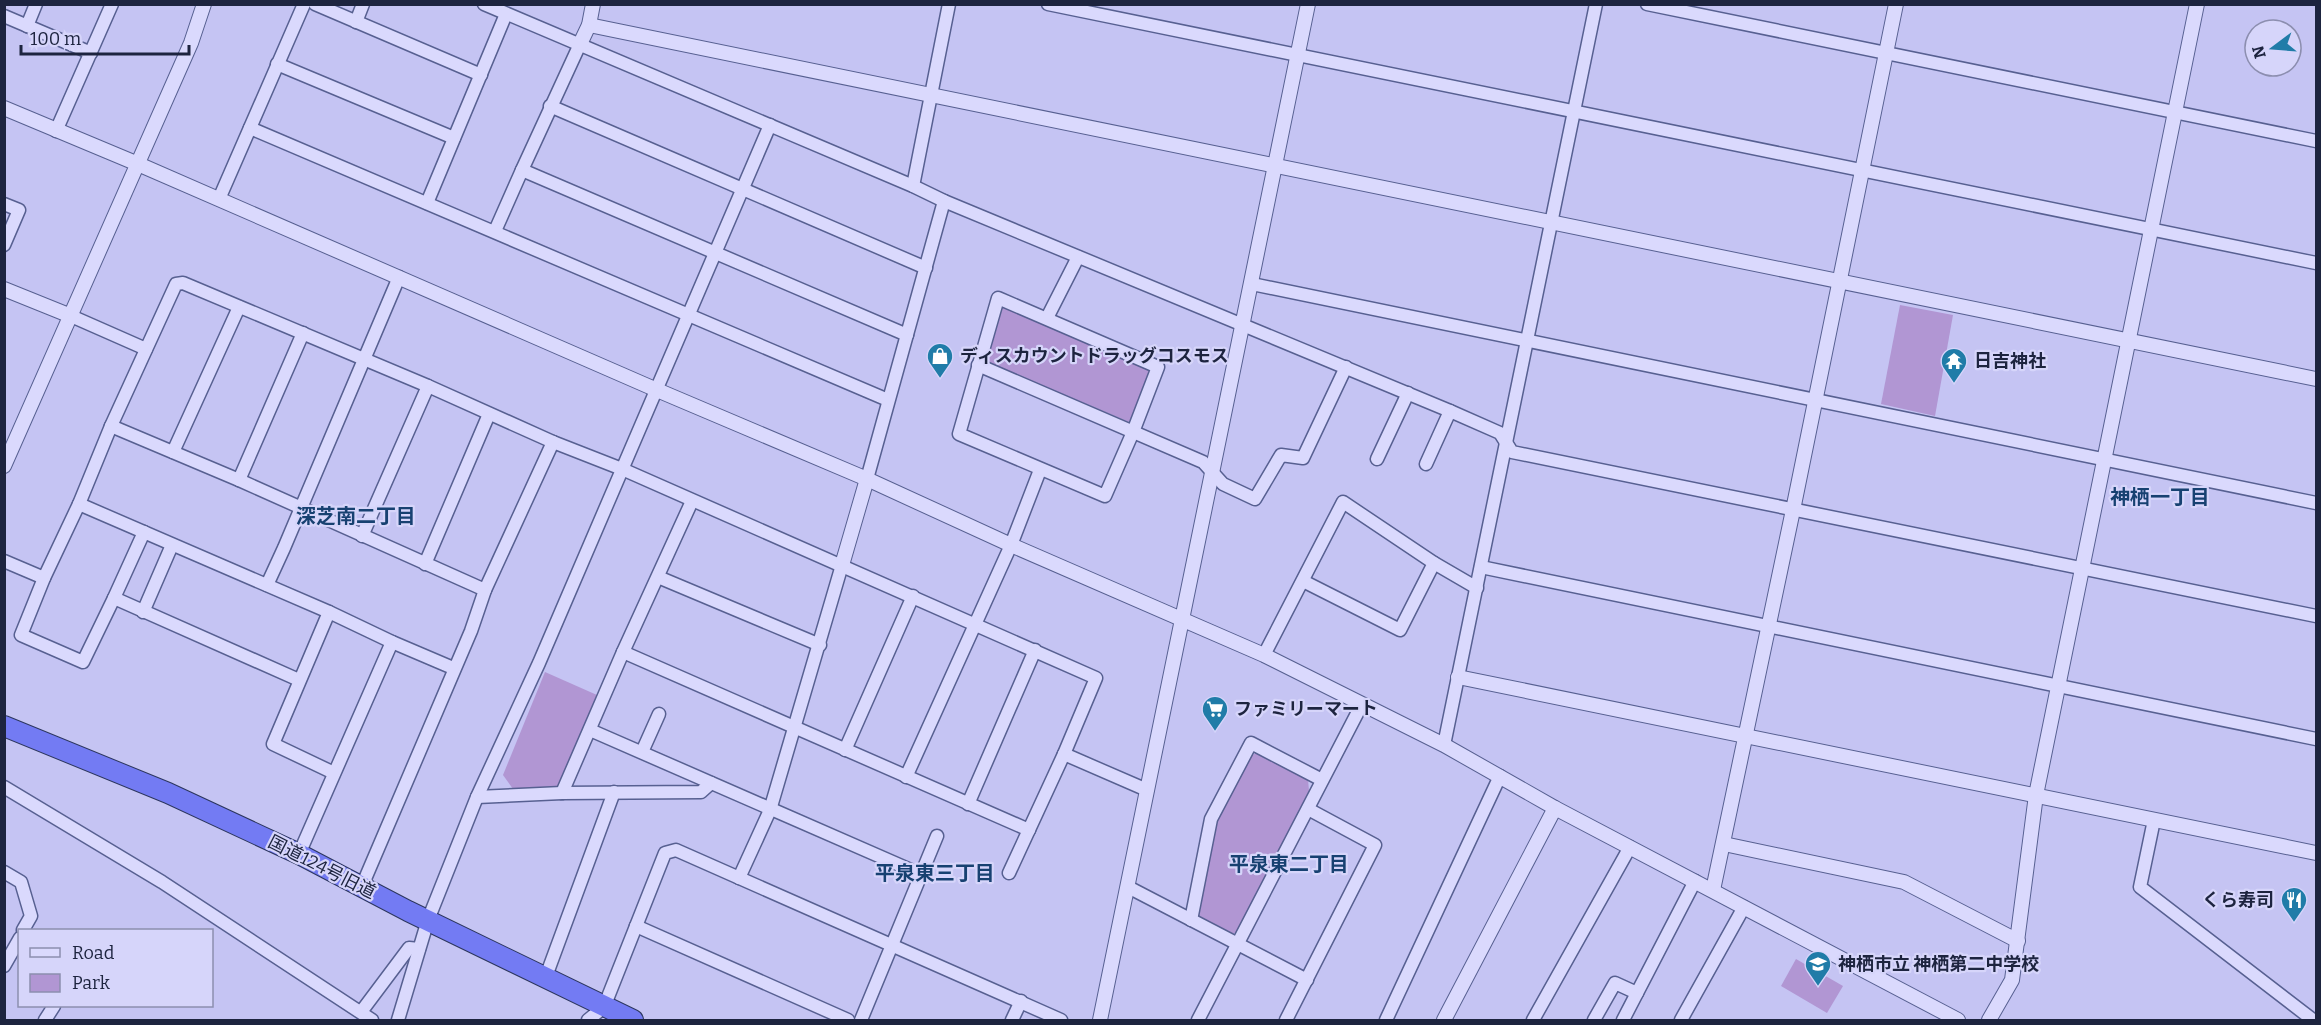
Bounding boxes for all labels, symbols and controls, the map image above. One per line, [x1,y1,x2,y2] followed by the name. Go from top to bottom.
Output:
[21,18,189,56] scale bar
[2243,18,2303,78] north arrow
[30,28,81,50] text: 100 m
[2248,43,2270,61] text: N
[925,341,955,379] shop icon: ディスカウントドラッグコスモス
[960,345,1229,367] place label: ディスカウントドラッグコスモス
[1939,346,1969,384] temple icon: 日吉神社
[1974,350,2046,372] place label: 日吉神社
[2110,485,2210,509] district label: 神栖一丁目
[296,504,416,528] district label: 深芝南二丁目
[1200,694,1230,732] supermarket icon: ファミリーマート
[1234,698,1378,720] place label: ファミリーマート
[265,830,379,904] street label: 国道124号旧道
[1229,852,1349,876] district label: 平泉東二丁目
[875,861,995,885] district label: 平泉東三丁目
[2279,885,2309,923] restaurant icon: くら寿司
[2202,889,2274,911] place label: くら寿司
[18,929,213,1007] legend
[72,942,115,964] text: Road
[1803,949,1833,987] school or university icon: 神栖市立 神栖第二中学校
[1838,953,2039,975] place label: 神栖市立 神栖第二中学校
[72,972,111,994] text: Park

